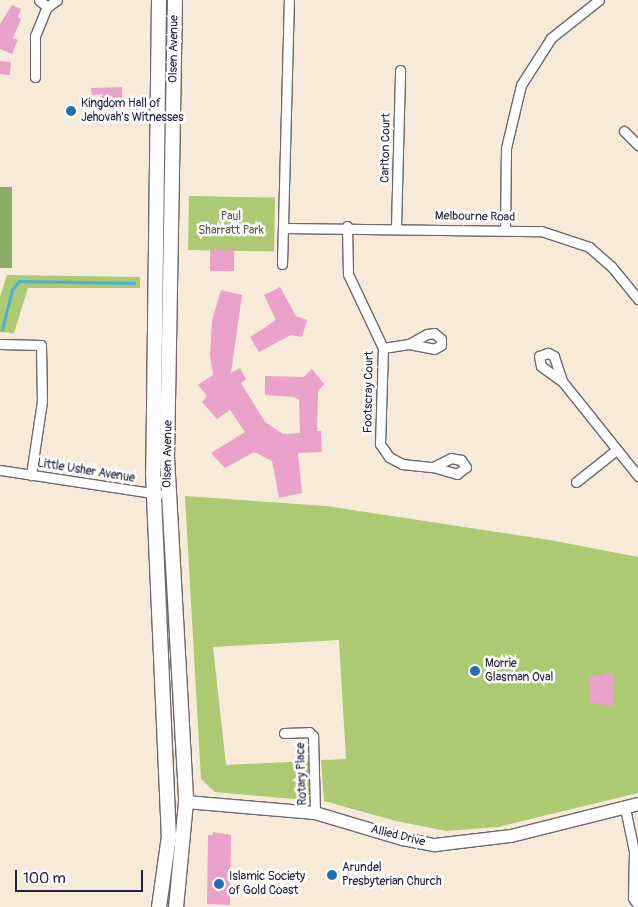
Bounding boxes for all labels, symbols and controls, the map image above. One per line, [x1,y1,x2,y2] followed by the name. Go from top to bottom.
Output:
[166,15,182,83] street label: Olsen Avenue
[81,97,184,125] place label: Kingdom Hall of Jehovah's Witnesses
[65,105,77,117] marker: Kingdom Hall of Jehovah's Witnesses
[378,113,394,183] street label: Carlton Court
[435,209,515,225] street label: Melbourne Road
[198,210,264,238] park label: Paul Sharratt Park
[361,351,377,433] street label: Footscray Court
[160,420,176,488] street label: Olsen Avenue
[36,456,136,486] street label: Little Usher Avenue
[485,657,553,685] place label: Morrie Glasman Oval
[469,665,481,677] marker: Morrie Glasman Oval
[294,742,310,806] street label: Rotary Place
[369,822,427,850] street label: Allied Drive
[18,860,145,892] scale bar
[342,861,442,889] place label: Arundel Presbyterian Church
[23,869,66,888] text: 100 m
[326,869,338,881] marker: Arundel Presbyterian Church
[229,870,305,898] place label: Islamic Society of Gold Coast
[213,878,225,890] marker: Islamic Society of Gold Coast

